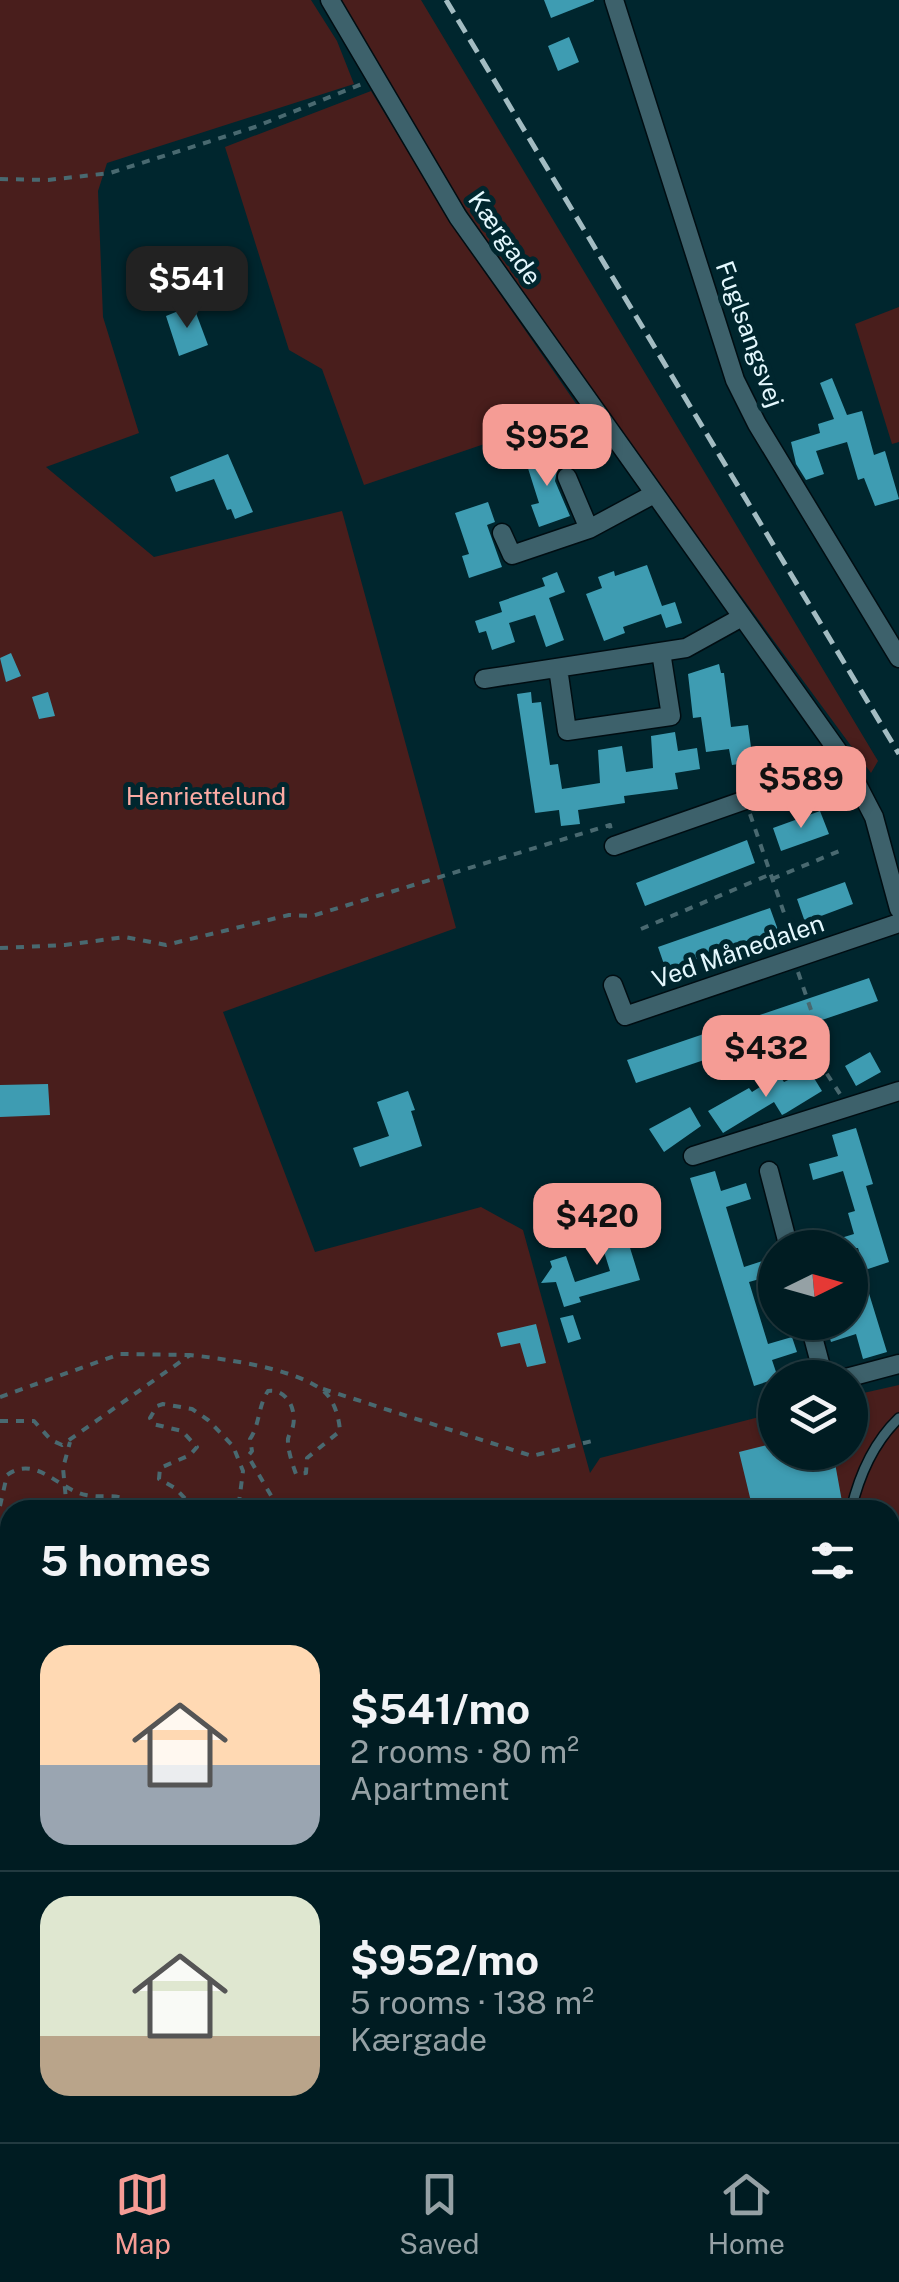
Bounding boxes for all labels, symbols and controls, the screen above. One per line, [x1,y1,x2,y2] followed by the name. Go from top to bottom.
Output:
[462,186,548,290] street label: Kærgade
[128,246,246,331] pin: $541
[710,257,790,411] street label: Fuglsangsvej
[148,260,226,297] text: $541
[488,404,606,489] pin: $952
[505,418,589,455] text: $952
[742,746,860,831] pin: $589
[758,760,844,797] text: $589
[126,781,286,811] park label: Henriettelund
[648,908,828,994] street label: Ved Månedalen
[707,1015,825,1100] pin: $432
[724,1029,808,1066] text: $432
[538,1183,656,1268] pin: $420
[555,1197,639,1234] text: $420
[758,1230,868,1340] north arrow
[758,1230,868,1470] map controls
[758,1360,868,1470] button: layers
[805,1533,860,1588] icon: filters
[40,1536,211,1585] text: 5 homes
[350,1684,530,1733] text: $541/mo
[120,1685,240,1805] icon: home
[350,1733,579,1770] text: 2 rooms · 80 m²
[350,1770,510,1807] text: Apartment
[350,1935,539,1984] text: $952/mo
[120,1936,240,2056] icon: home
[350,1984,594,2021] text: 5 rooms · 138 m²
[350,2021,487,2058] text: Kærgade
[114,2167,171,2260] tab: Map
[399,2167,479,2260] tab: Saved
[708,2167,785,2260] tab: Home

